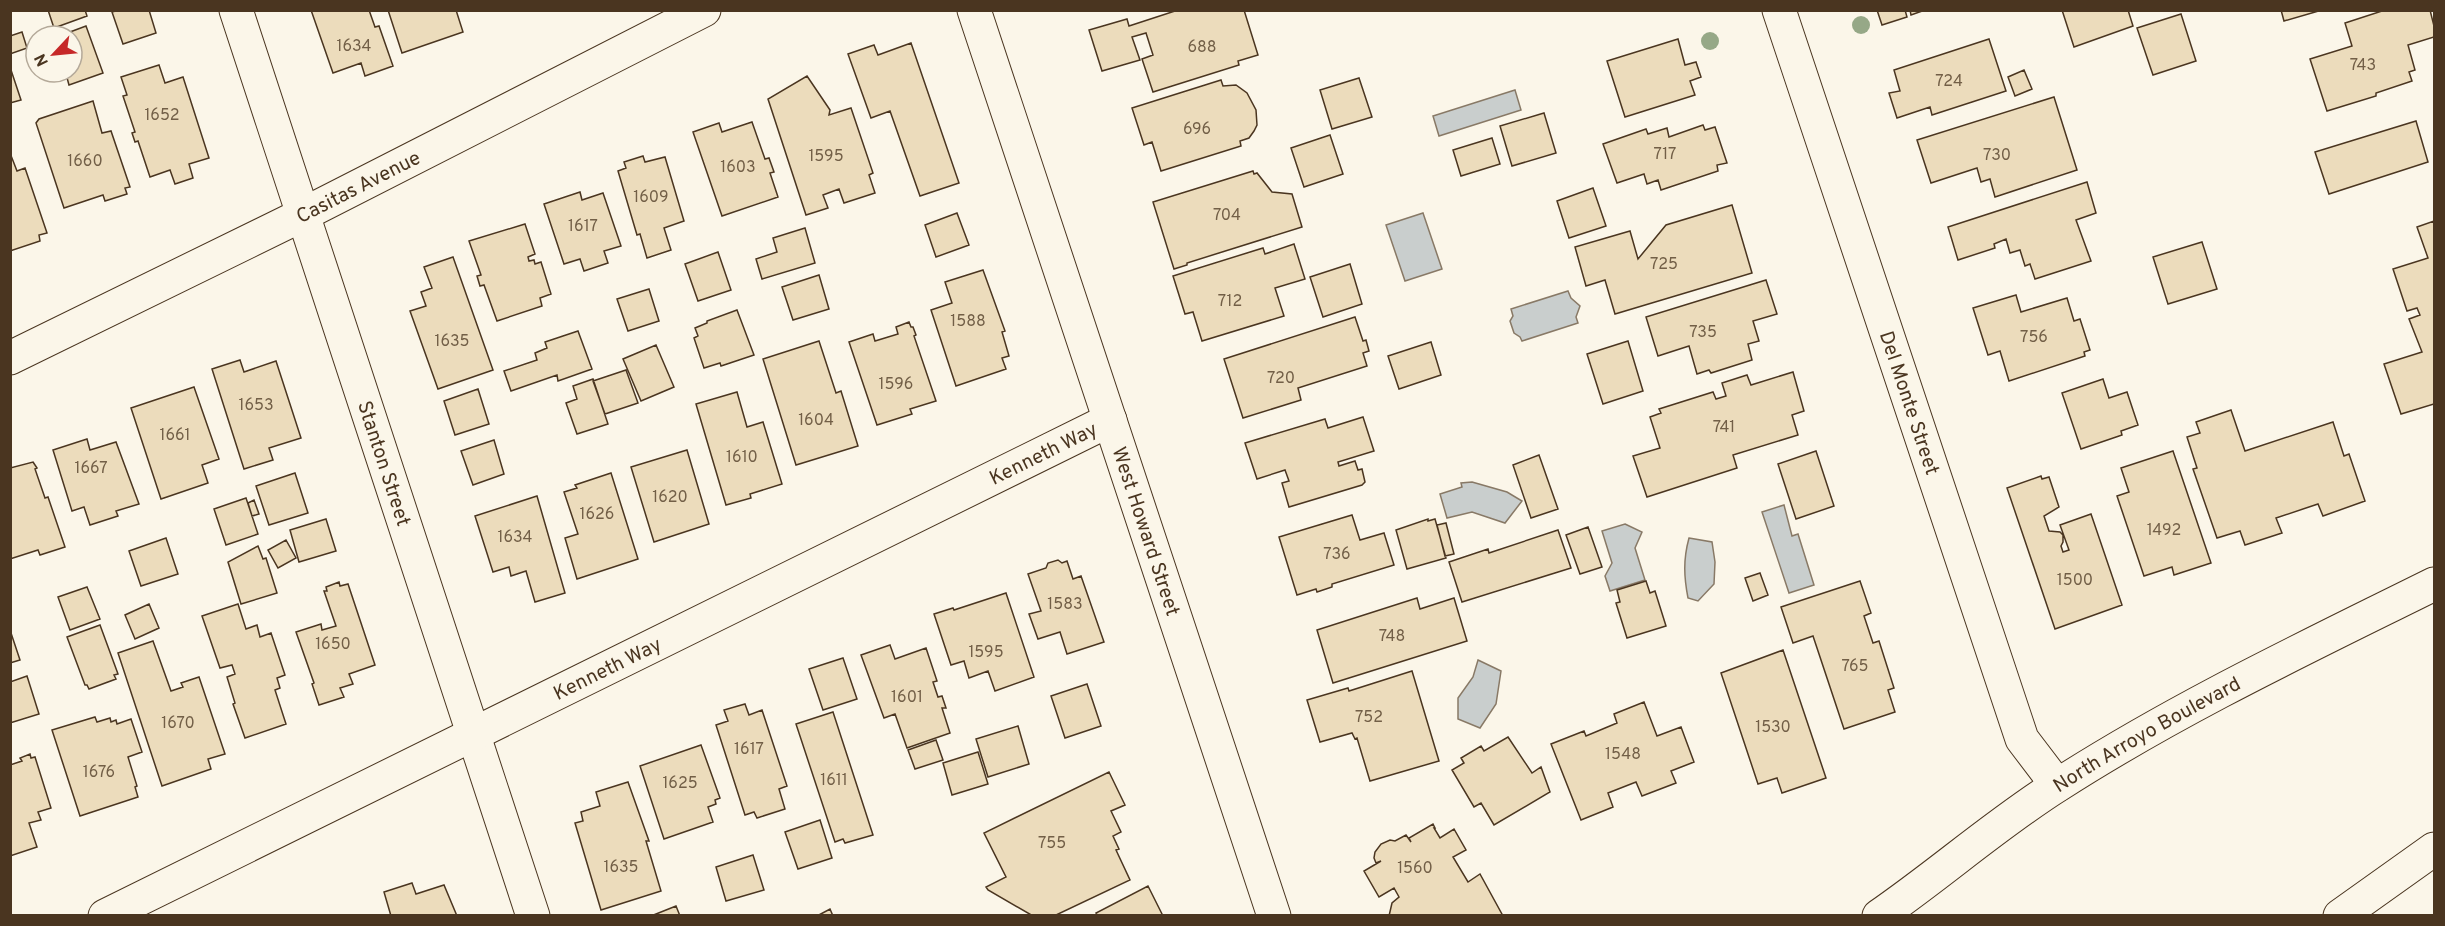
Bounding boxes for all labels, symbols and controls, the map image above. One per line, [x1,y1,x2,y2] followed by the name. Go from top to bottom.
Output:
[24,24,84,84] north arrow
[336,37,372,57] house number: 1634
[1187,38,1217,58] house number: 688
[31,50,54,69] text: N
[2350,56,2376,76] house number: 743
[1935,72,1963,92] house number: 724
[144,106,180,126] house number: 1652
[1183,120,1211,140] house number: 696
[1654,145,1676,165] house number: 717
[292,146,425,231] street label: Casitas Avenue
[1983,146,2011,166] house number: 730
[808,147,844,167] house number: 1595
[67,152,103,172] house number: 1660
[720,158,756,178] house number: 1603
[633,188,669,208] house number: 1609
[1213,206,1241,226] house number: 704
[568,217,598,237] house number: 1617
[1650,255,1678,275] house number: 725
[1218,292,1242,312] house number: 712
[950,312,986,332] house number: 1588
[1689,323,1717,343] house number: 735
[1872,328,1944,479] street label: Del Monte Street
[2020,328,2048,348] house number: 756
[434,332,470,352] house number: 1635
[1267,369,1295,389] house number: 720
[879,375,913,395] house number: 1596
[238,396,274,416] house number: 1653
[350,398,415,530] street label: Stanton Street
[798,411,834,431] house number: 1604
[985,417,1102,493] street label: Kenneth Way
[1713,418,1735,438] house number: 741
[159,426,191,446] house number: 1661
[1105,444,1185,620] street label: West Howard Street
[726,448,758,468] house number: 1610
[74,459,108,479] house number: 1667
[652,488,688,508] house number: 1620
[580,505,614,525] house number: 1626
[2147,521,2181,541] house number: 1492
[497,528,533,548] house number: 1634
[1323,545,1351,565] house number: 736
[2057,571,2093,591] house number: 1500
[1047,595,1083,615] house number: 1583
[1379,627,1405,647] house number: 748
[550,632,666,708] street label: Kenneth Way
[315,635,351,655] house number: 1650
[968,643,1004,663] house number: 1595
[1841,657,1869,677] house number: 765
[2049,672,2246,800] street label: North Arroyo Boulevard
[891,688,923,708] house number: 1601
[1355,708,1383,728] house number: 752
[161,714,195,734] house number: 1670
[1755,718,1791,738] house number: 1530
[734,740,764,760] house number: 1617
[1605,745,1641,765] house number: 1548
[83,763,115,783] house number: 1676
[820,771,848,791] house number: 1611
[662,774,698,794] house number: 1625
[1038,834,1066,854] house number: 755
[603,858,639,878] house number: 1635
[1397,859,1433,879] house number: 1560

